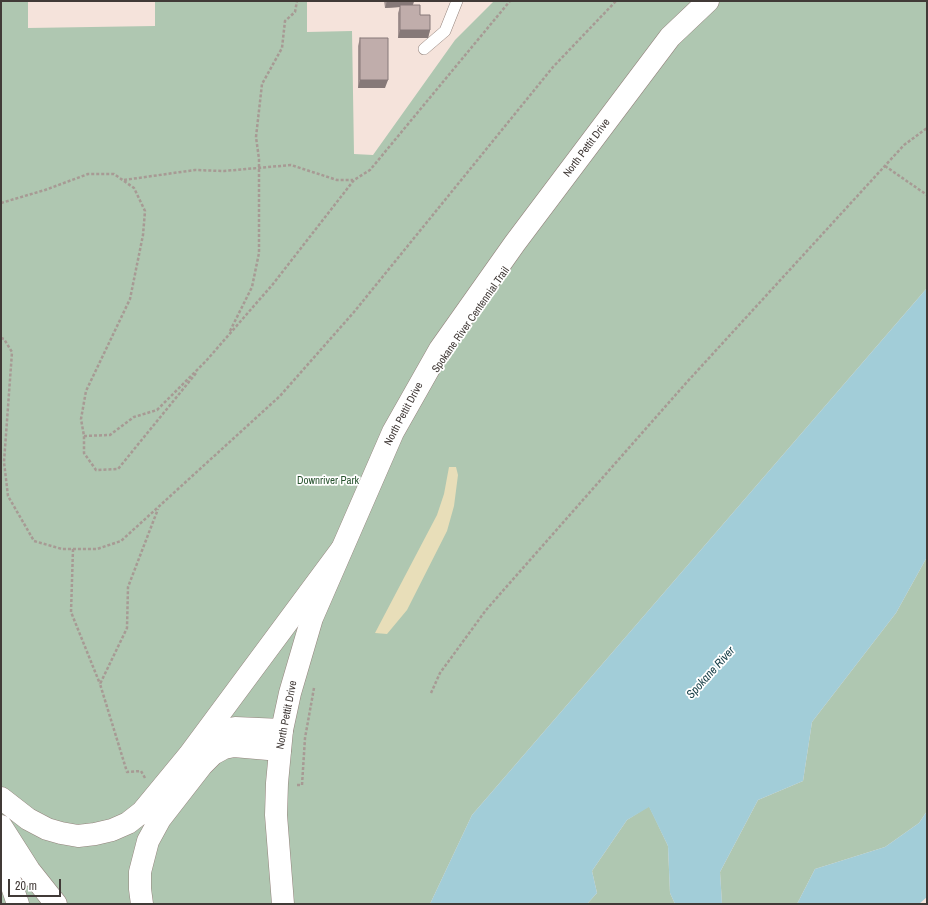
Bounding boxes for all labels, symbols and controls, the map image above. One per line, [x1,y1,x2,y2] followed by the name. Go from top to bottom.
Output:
[561,116,613,180] street label: North Pettit Drive
[429,265,513,375] street label: Spokane River Centennial Trail
[382,380,426,448] street label: North Pettit Drive
[297,474,359,488] park label: Downriver Park
[684,644,738,702] water label: Spokane River
[274,680,300,750] street label: North Pettit Drive
[10,871,63,897] scale bar
[15,878,37,894] text: 20 m

